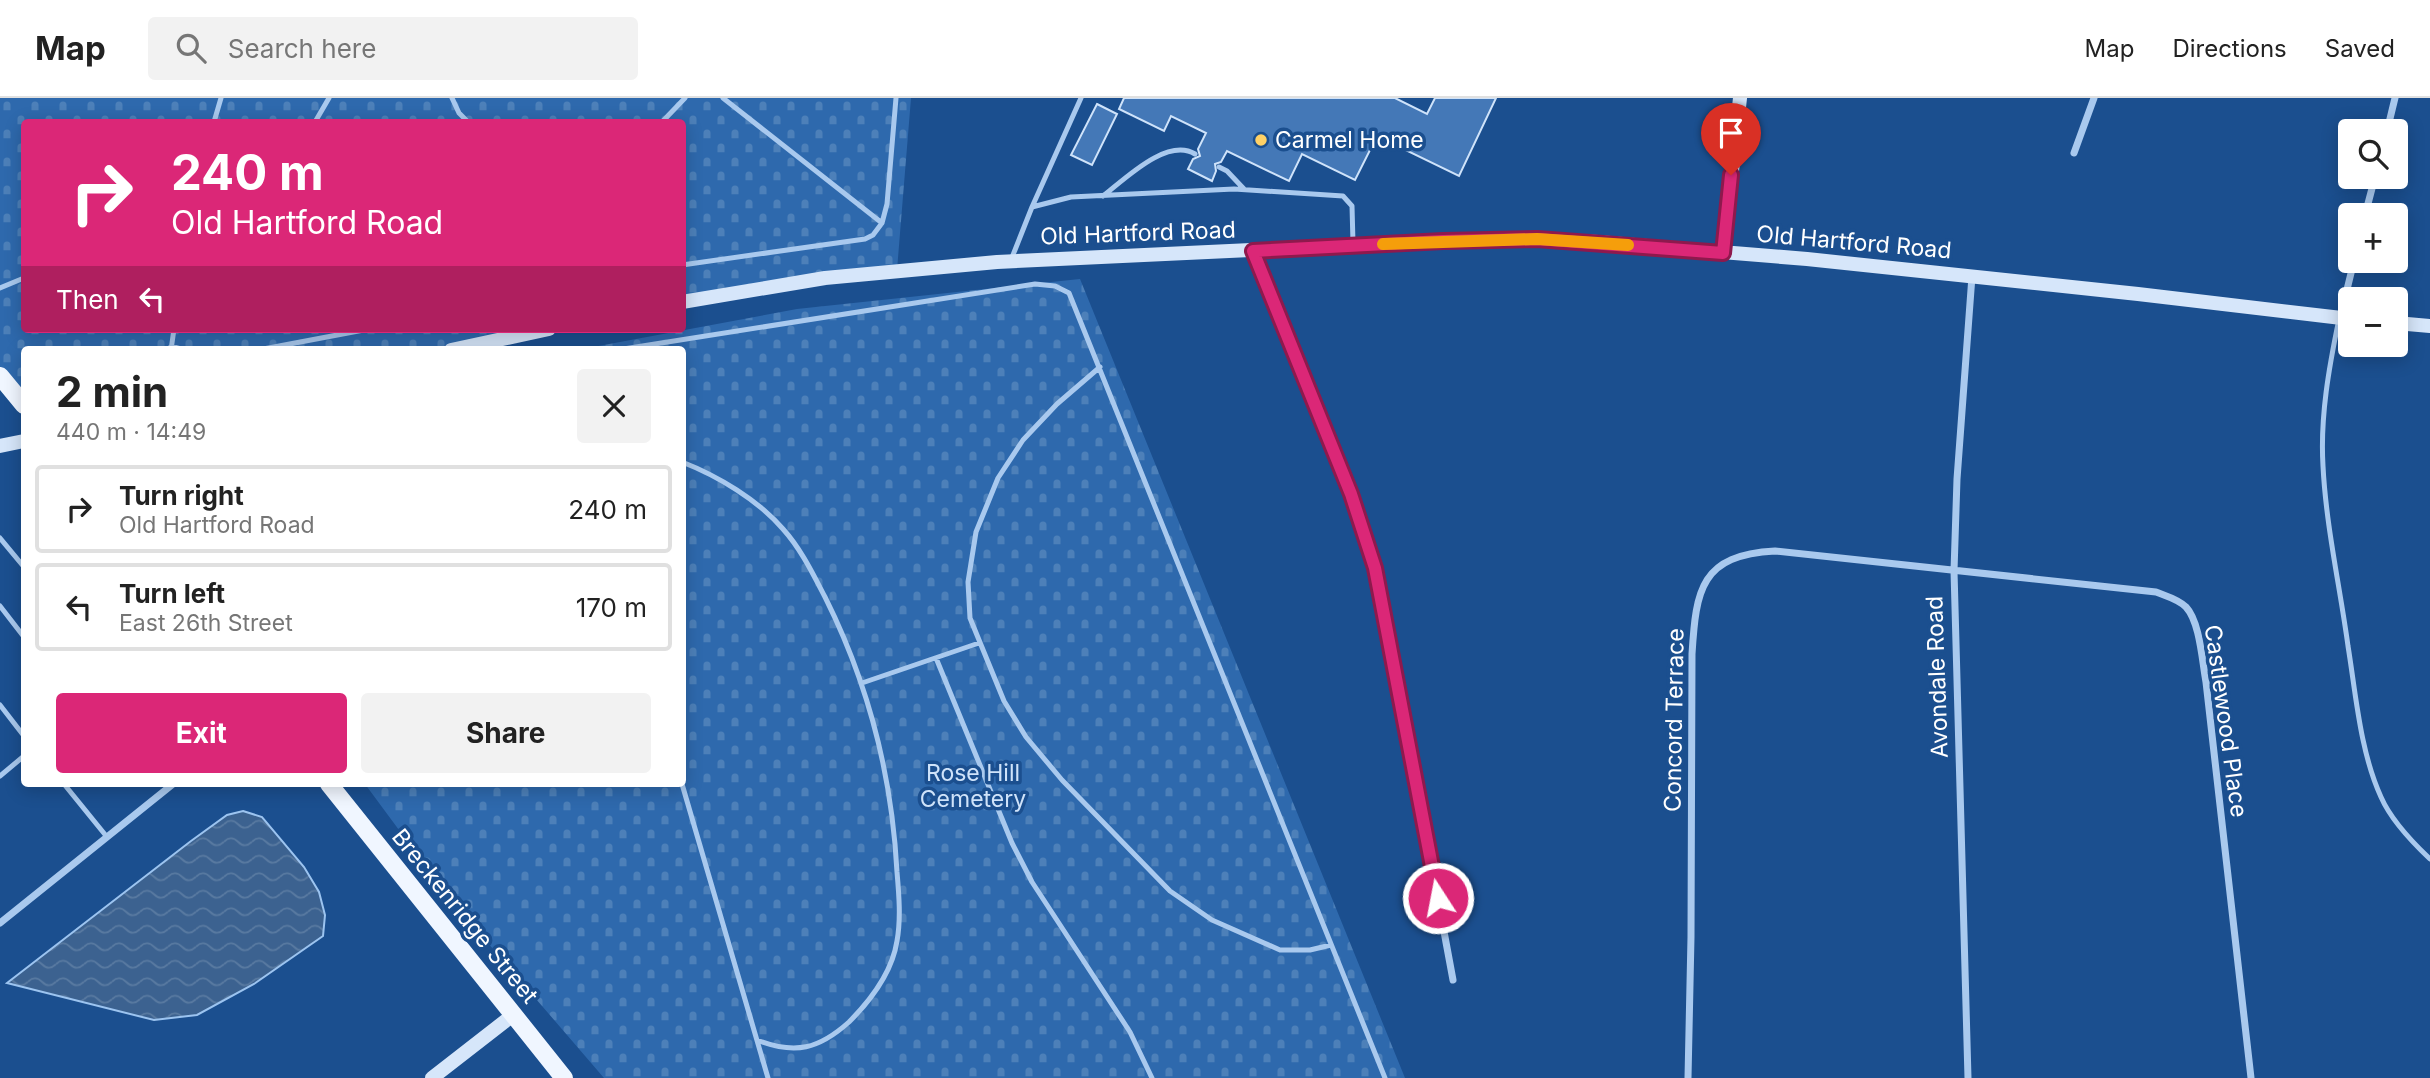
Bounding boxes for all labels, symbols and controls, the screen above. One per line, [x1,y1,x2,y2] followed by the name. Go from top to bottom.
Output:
[148,17,638,80] search box
[35,28,106,68] text: Map
[172,29,210,67] icon: search
[228,33,376,64] text: Search here
[2085,34,2134,63] text: Map
[2172,34,2287,63] text: Directions
[2325,34,2395,63] text: Saved
[1701,103,1761,175] pin
[1712,114,1750,152] icon: arrive
[2338,119,2408,357] map controls
[2338,119,2408,189] button: search
[1275,126,1424,154] place label: Carmel Home
[1253,132,1269,148] marker: Carmel Home
[171,143,324,202] text: 240 m
[56,147,147,238] icon: right
[171,203,443,242] text: Old Hartford Road
[2338,203,2408,273] button: +
[1040,216,1236,250] street label: Old Hartford Road
[1755,220,1953,264] street label: Old Hartford Road
[133,280,171,318] icon: left
[56,284,119,315] text: Then
[2338,287,2408,357] button: −
[56,366,168,417] text: 2 min
[577,369,651,443] button: close
[56,418,206,446] text: 440 m · 14:49
[119,480,244,511] text: Turn right
[60,490,98,528] icon: right
[568,494,647,525] text: 240 m
[119,511,315,539] text: Old Hartford Road
[119,578,225,609] text: Turn left
[60,588,98,626] icon: left
[576,592,647,623] text: 170 m
[1920,596,1954,758] street label: Avondale Road
[119,609,293,637] text: East 26th Street
[2199,623,2253,819] street label: Castlewood Place
[1658,628,1690,812] street label: Concord Terrace
[56,693,347,773] button: Exit
[361,693,651,773] button: Share
[920,759,1026,813] park label: Rose Hill Cemetery
[386,823,544,1009] street label: Breckenridge Street
[1401,861,1475,935] position arrow

